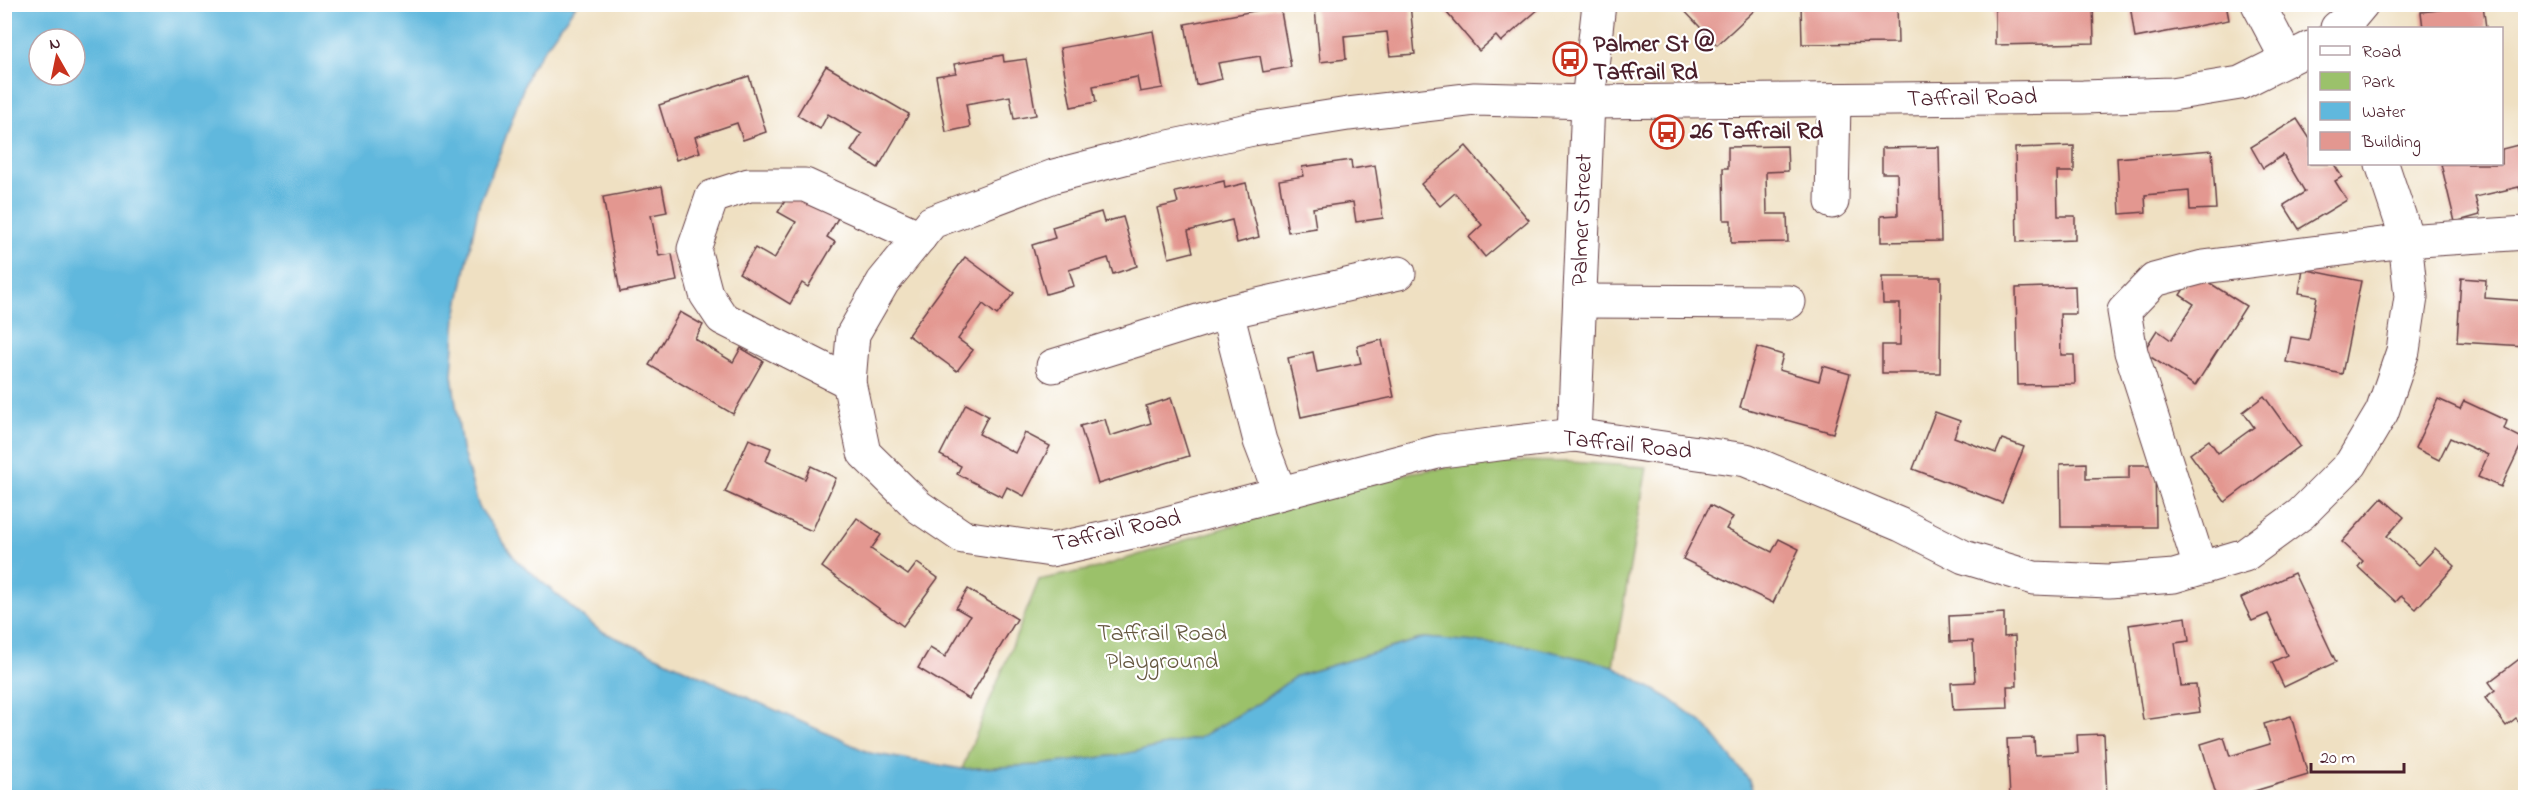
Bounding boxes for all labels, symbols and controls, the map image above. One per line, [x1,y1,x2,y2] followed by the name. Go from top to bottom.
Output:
[27,27,87,87] north arrow
[2308,27,2503,165] legend
[1593,28,1715,91] place label: Palmer St @ Taffrail Rd
[48,31,62,57] text: N
[2362,40,2401,66] text: Road
[1552,41,1588,77] bus stop icon: Palmer St @ Taffrail Rd
[2362,70,2395,96] text: Park
[1907,80,2038,118] street label: Taffrail Road
[2362,100,2406,126] text: Water
[1649,114,1685,150] bus stop icon: 26 Taffrail Rd
[1689,115,1824,150] place label: 26 Taffrail Rd
[2361,130,2421,157] text: Building
[1563,153,1603,287] street label: Palmer Street
[1560,422,1694,470] street label: Taffrail Road
[1050,501,1185,563] street label: Taffrail Road
[1097,617,1228,681] park label: Taffrail Road Playground
[2311,736,2404,774] scale bar
[2320,746,2355,772] text: 20 m

